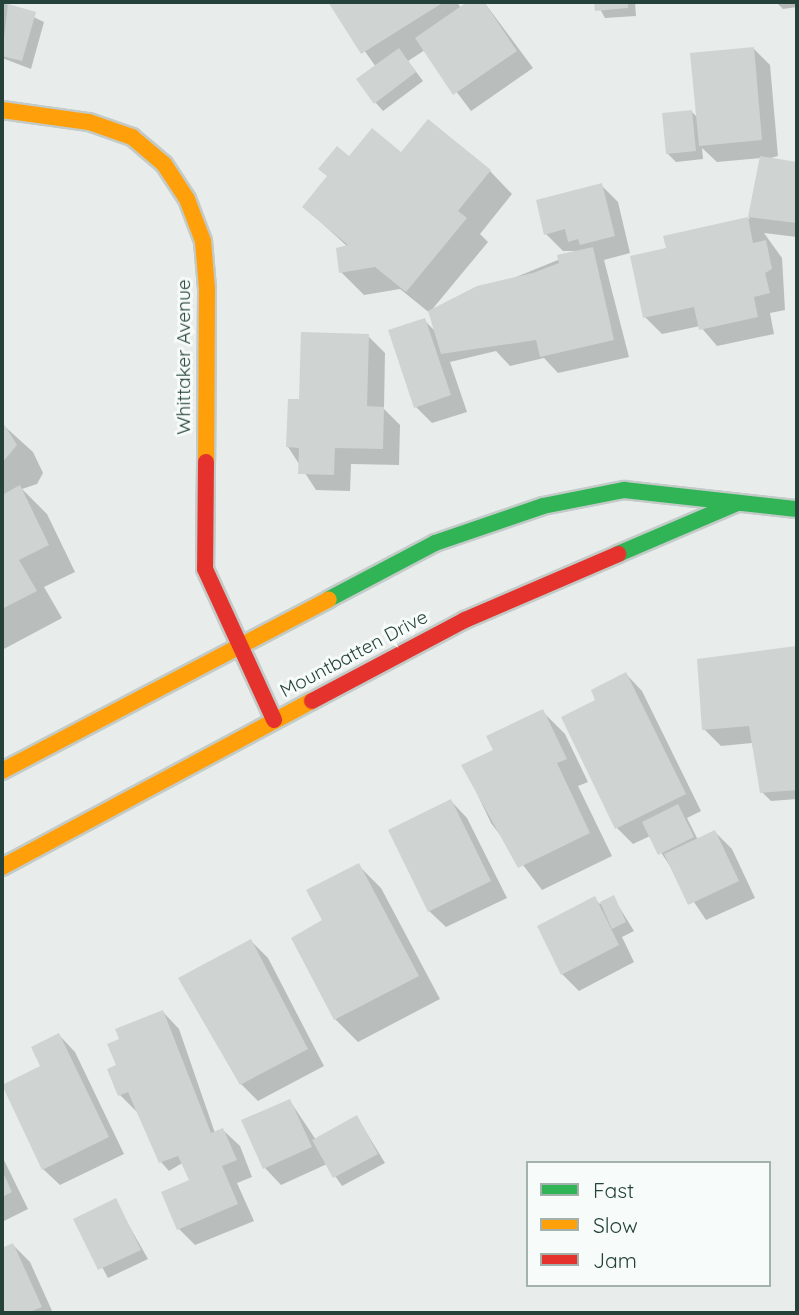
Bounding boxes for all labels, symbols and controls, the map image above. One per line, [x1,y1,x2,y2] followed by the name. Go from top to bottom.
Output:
[173,279,195,435] street label: Whittaker Avenue
[276,605,432,703] street label: Mountbatten Drive
[526,1161,771,1287] legend
[593,1177,634,1203] text: Fast
[593,1212,638,1238] text: Slow
[593,1247,637,1273] text: Jam

